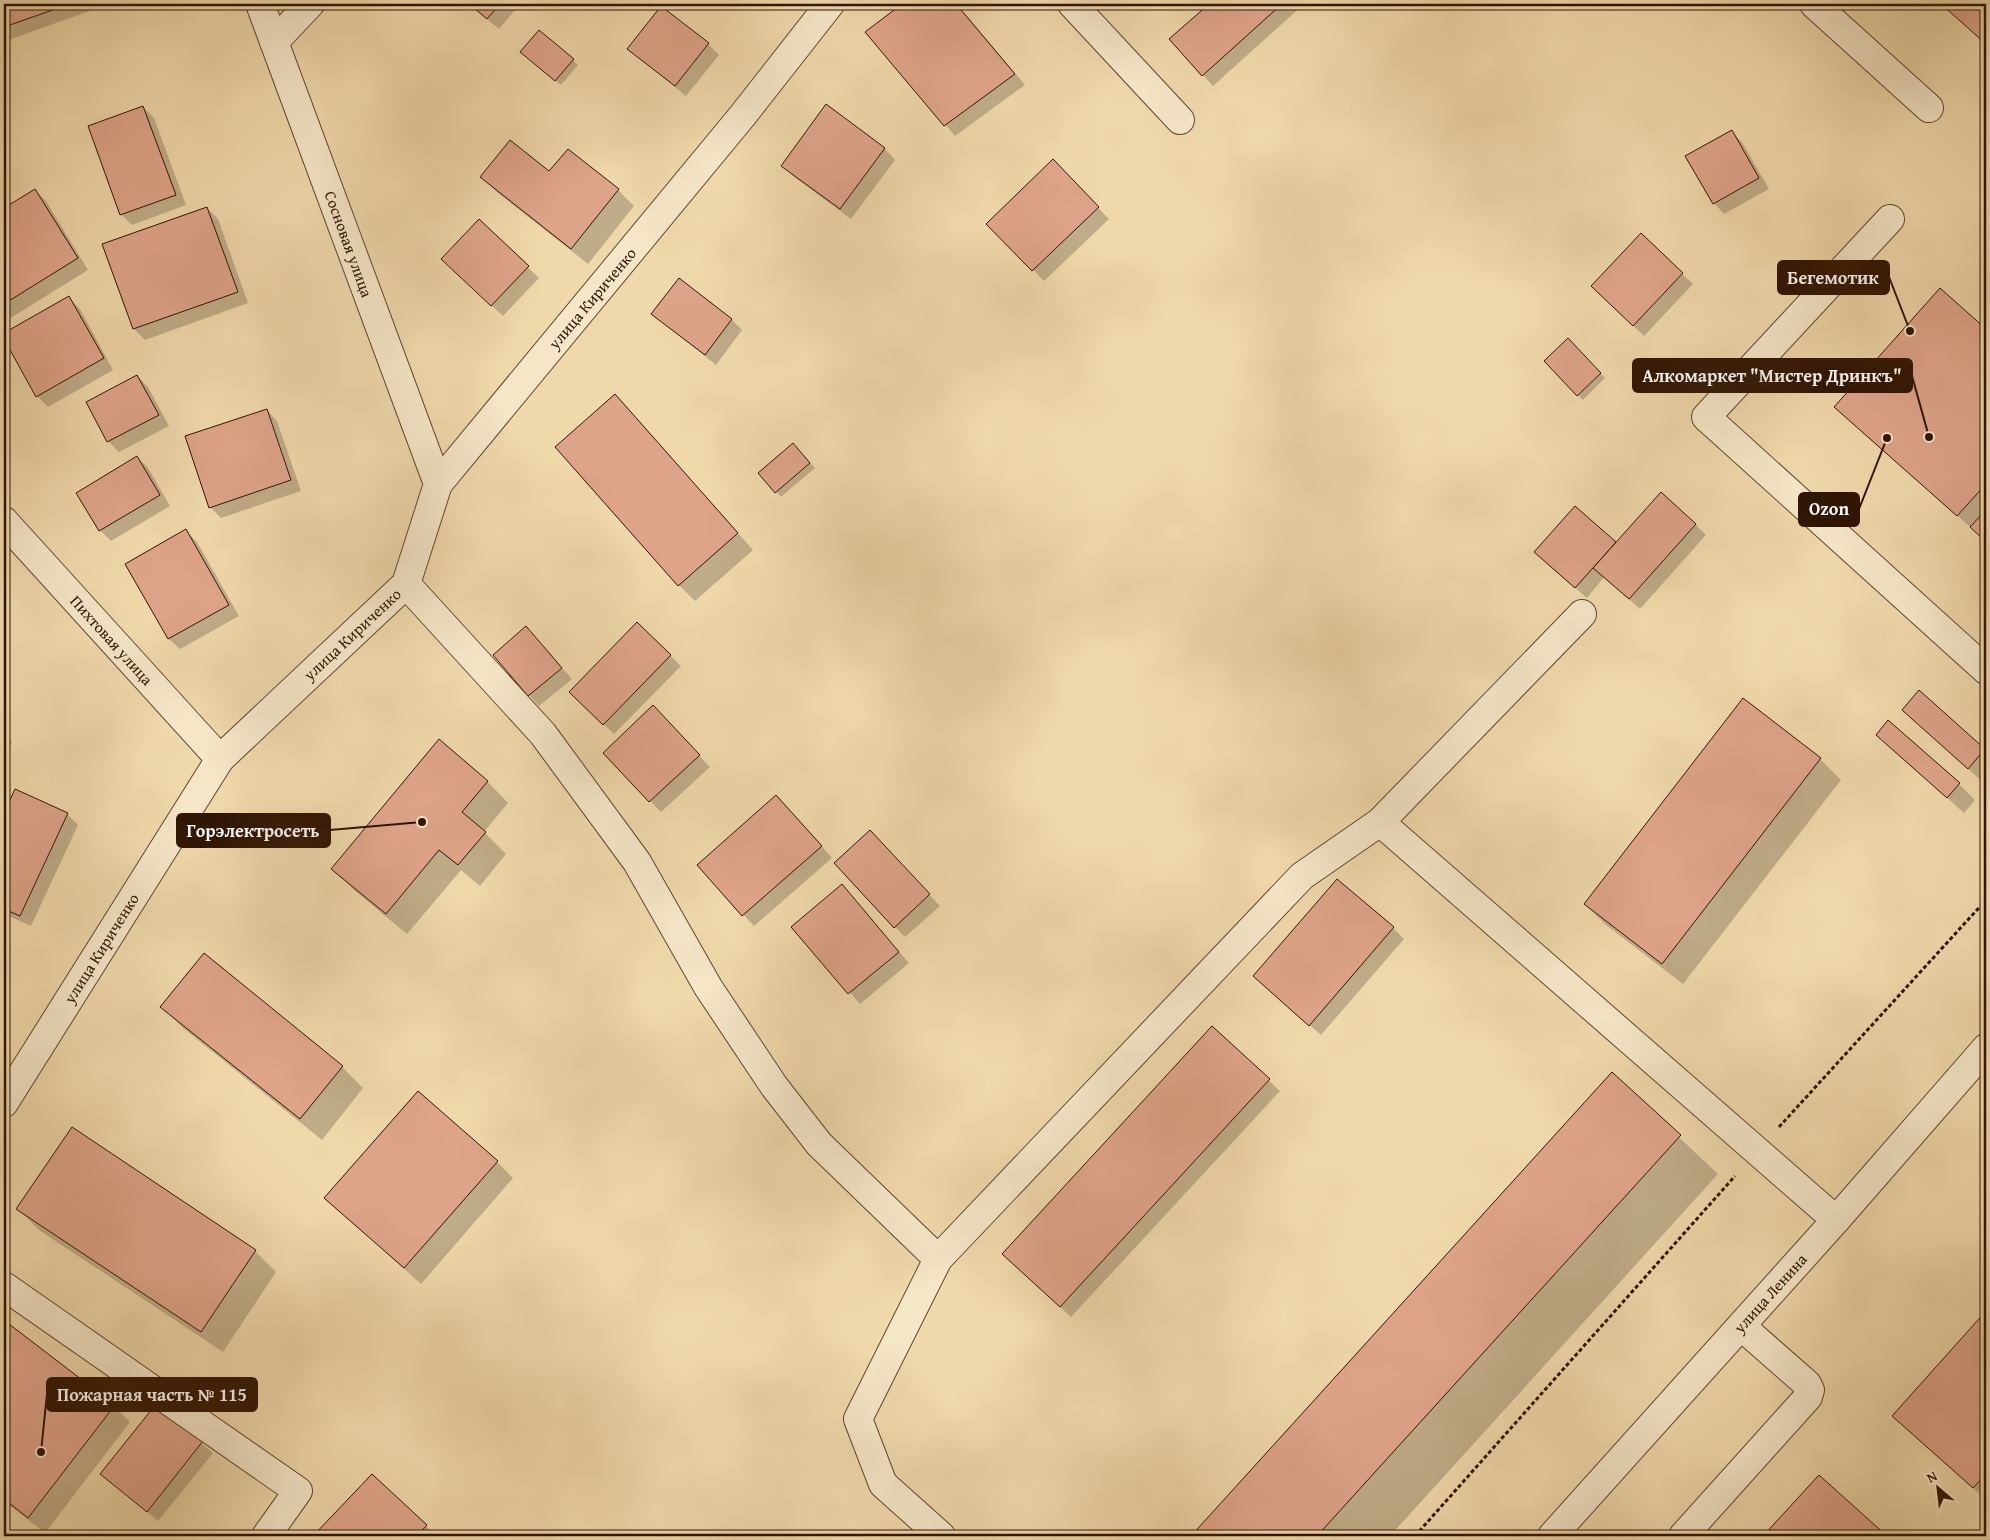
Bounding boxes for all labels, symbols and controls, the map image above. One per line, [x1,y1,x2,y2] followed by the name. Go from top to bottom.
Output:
[319,187,379,301] street label: Сосновая улица
[542,242,642,355] street label: улица Кириченко
[1778,261,1889,294] callout: Бегемотик
[1787,264,1879,291] text: Бегемотик
[1633,359,1912,392] callout: Алкомаркет "Мистер Дринкъ"
[1642,362,1902,389] text: Алкомаркет "Мистер Дринкъ"
[1799,493,1859,526] callout: Ozon
[1809,495,1849,522] text: Ozon
[297,582,406,686] street label: улица Кириченко
[65,590,159,691] street label: Пихтовая улица
[177,814,330,847] callout: Горэлектросеть
[186,817,320,844] text: Горэлектросеть
[57,888,145,1009] street label: улица Кириченко
[1727,1247,1813,1339] street label: улица Ленина
[47,1378,257,1411] callout: Пожарная часть № 115
[57,1381,247,1408] text: Пожарная часть № 115
[1912,1462,1962,1512] north arrow
[1923,1465,1941,1488] text: N

